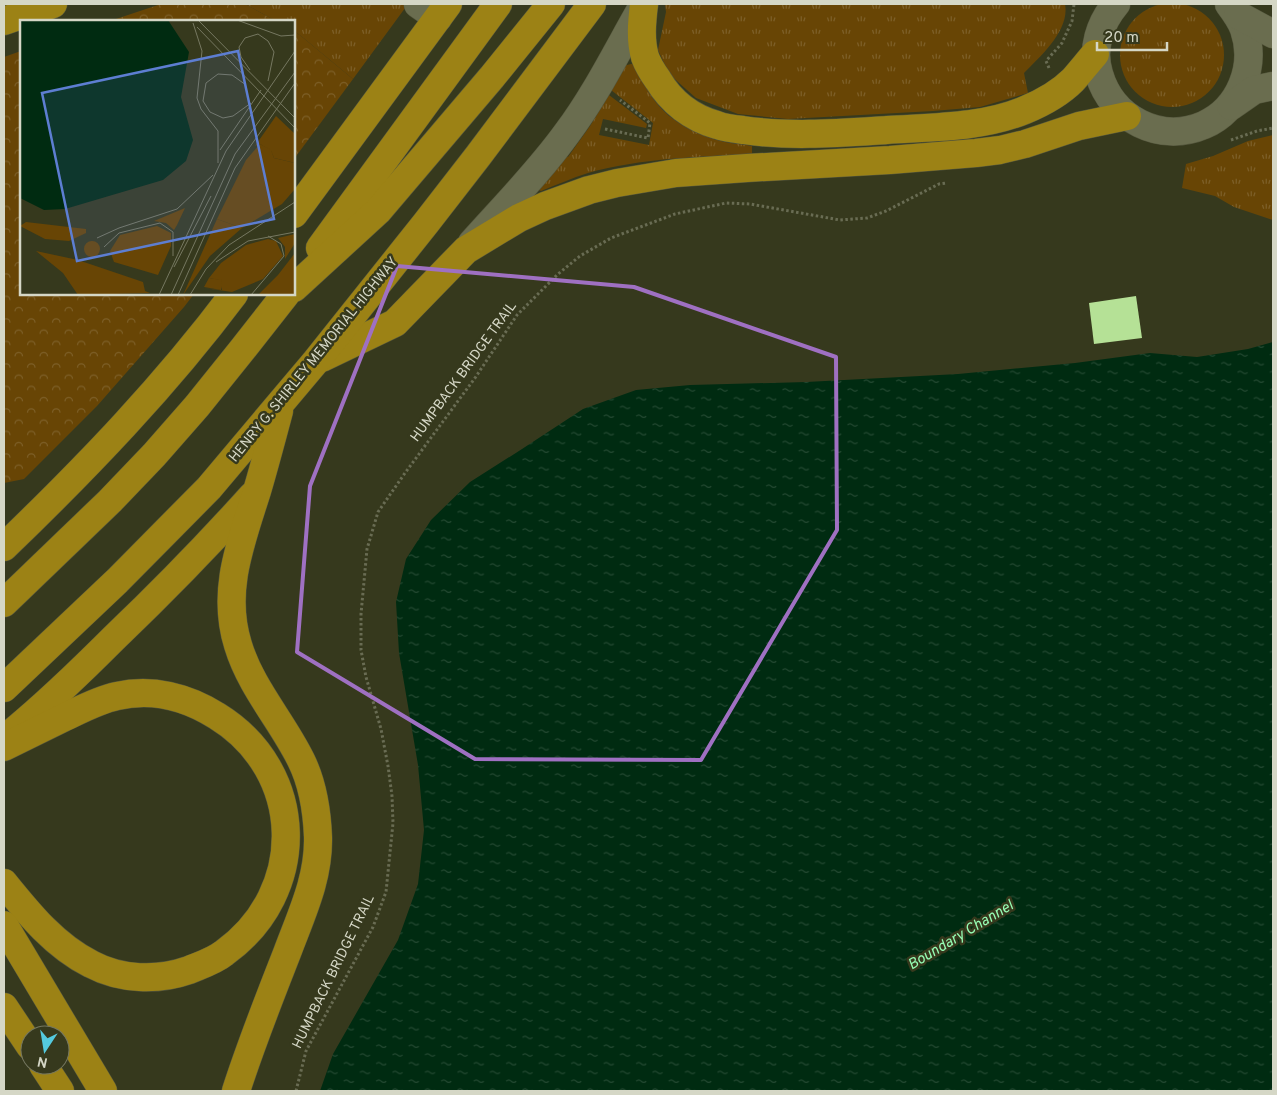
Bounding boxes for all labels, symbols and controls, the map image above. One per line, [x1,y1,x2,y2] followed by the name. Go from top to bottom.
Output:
[20,20,295,295] inset map
[1097,20,1167,52] scale bar
[1104,29,1139,48] text: 20 m
[226,254,402,466] street label: HENRY G. SHIRLEY MEMORIAL HIGHWAY
[407,298,521,445] street label: HUMPBACK BRIDGE TRAIL
[289,892,379,1052] street label: HUMPBACK BRIDGE TRAIL
[905,896,1018,975] water label: Boundary Channel
[20,1025,70,1075] north arrow
[36,1052,49,1071] text: N

